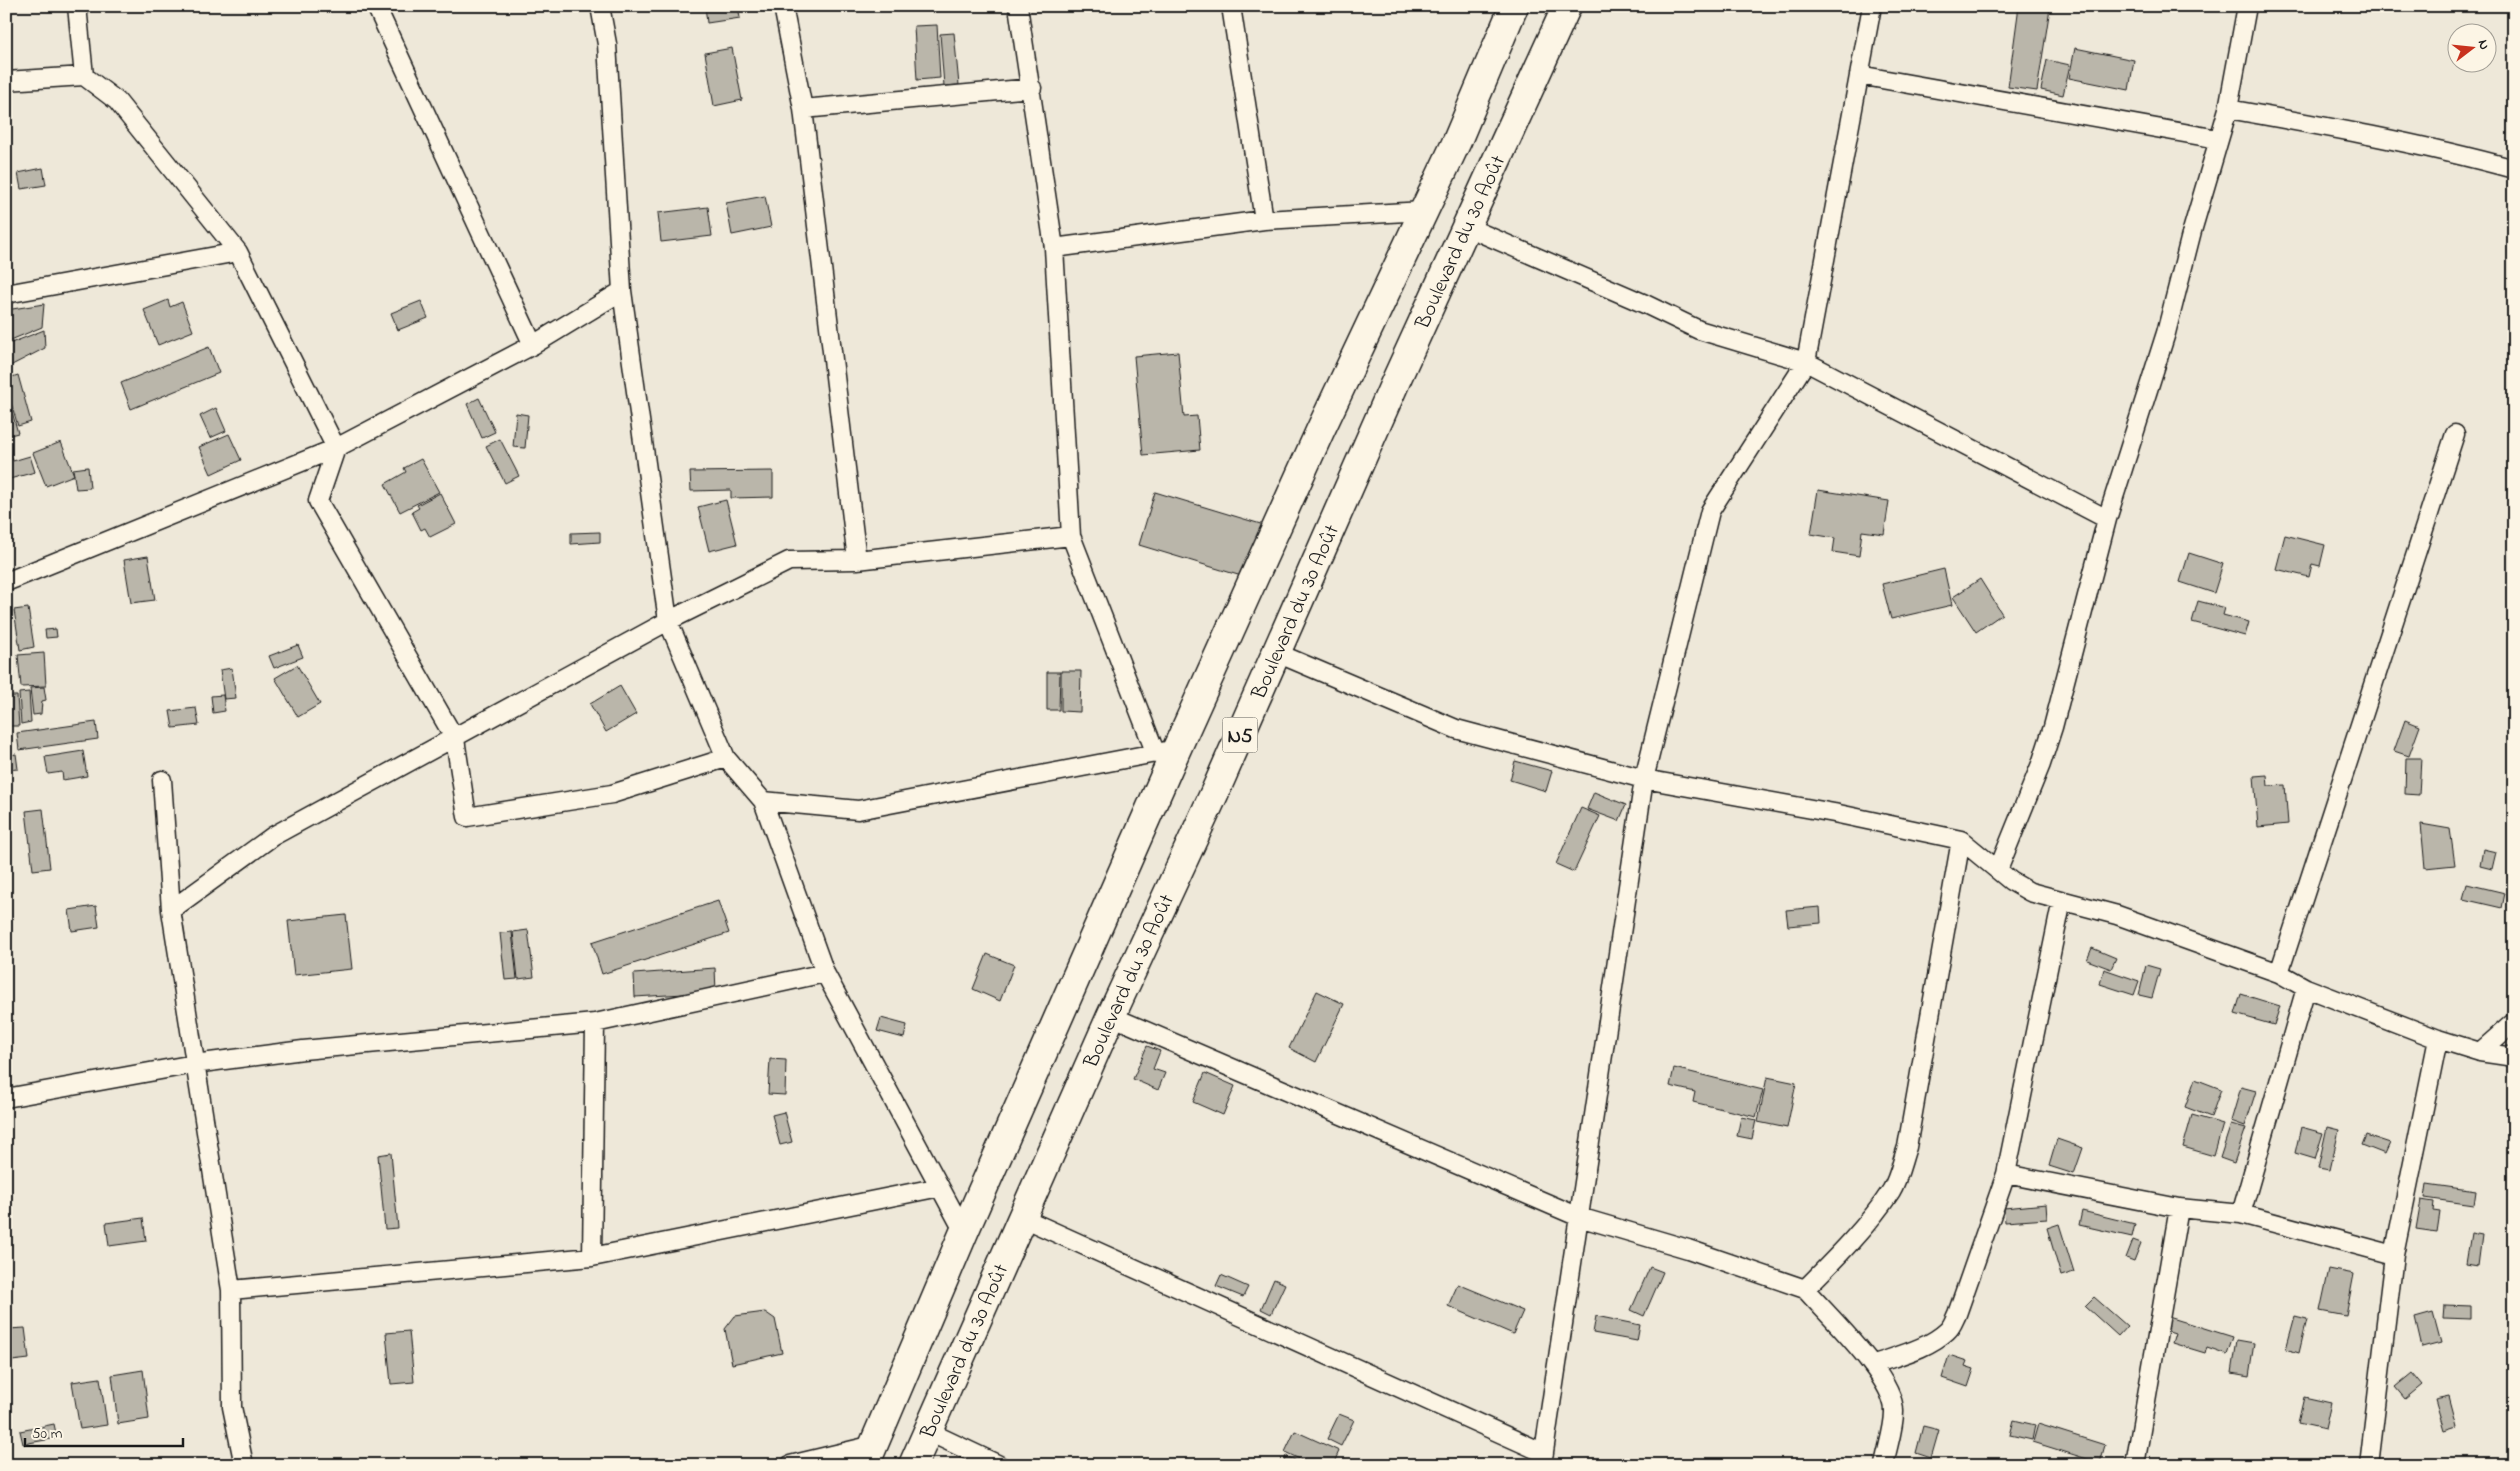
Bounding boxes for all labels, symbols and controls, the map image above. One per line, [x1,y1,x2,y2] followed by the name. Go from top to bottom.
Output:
[2448,22,2498,72] north arrow
[2472,37,2494,52] text: N
[1408,151,1514,335] street label: Boulevard du 30 Août
[1244,520,1348,705] street label: Boulevard du 30 Août
[1222,718,1258,752] road number: N5
[1077,890,1182,1074] street label: Boulevard du 30 Août
[913,1259,1017,1444] street label: Boulevard du 30 Août
[25,1416,182,1448] scale bar
[32,1423,63,1445] text: 50 m

